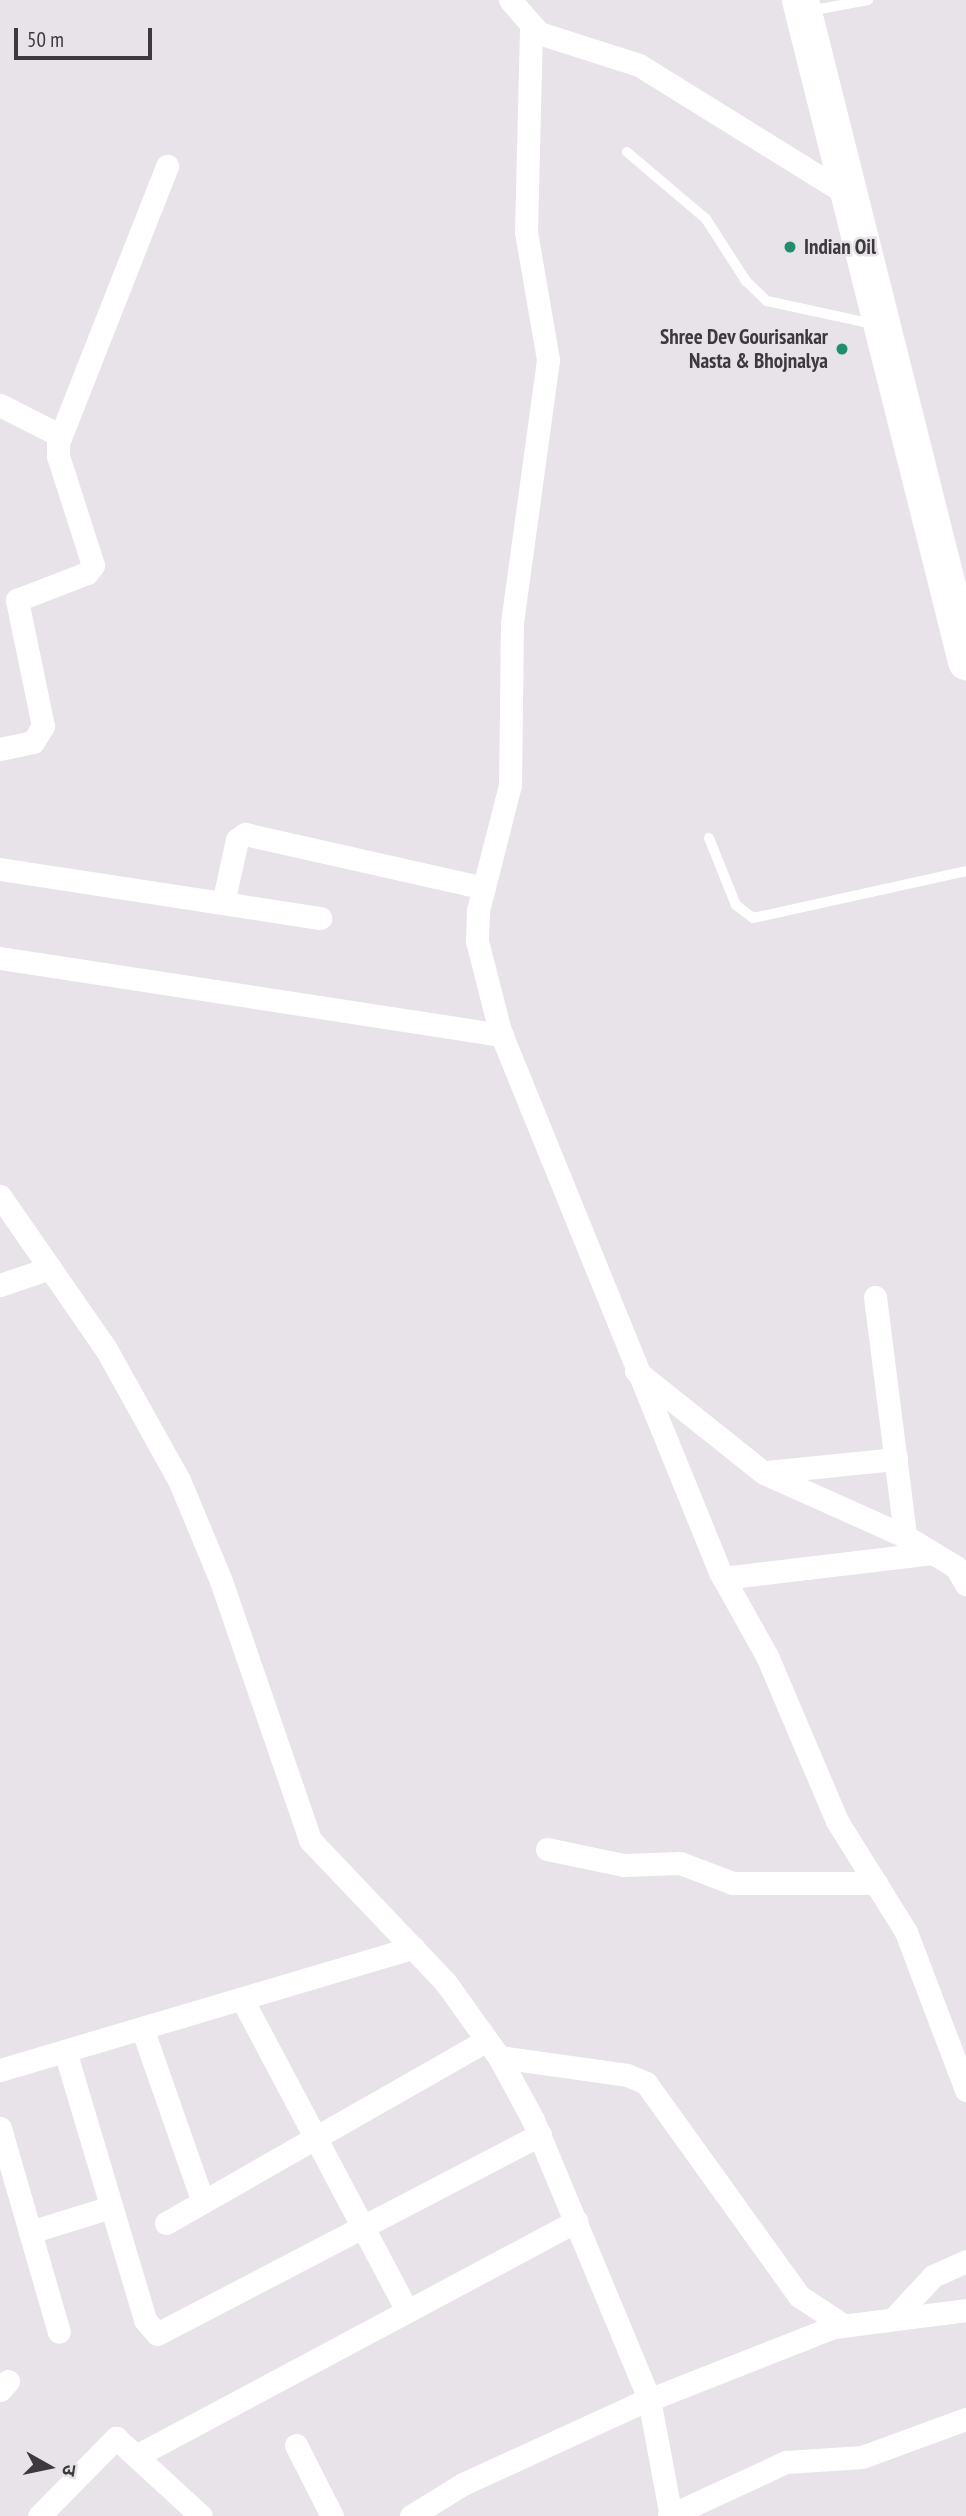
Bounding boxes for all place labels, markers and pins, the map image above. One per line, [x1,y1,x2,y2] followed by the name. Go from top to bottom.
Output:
[804,234,876,260] place label: Indian Oil
[782,239,798,255] marker: Indian Oil
[659,324,828,374] place label: Shree Dev Gourisankar Nasta & Bhojnalya
[834,341,850,357] marker: Shree Dev Gourisankar Nasta & Bhojnalya

